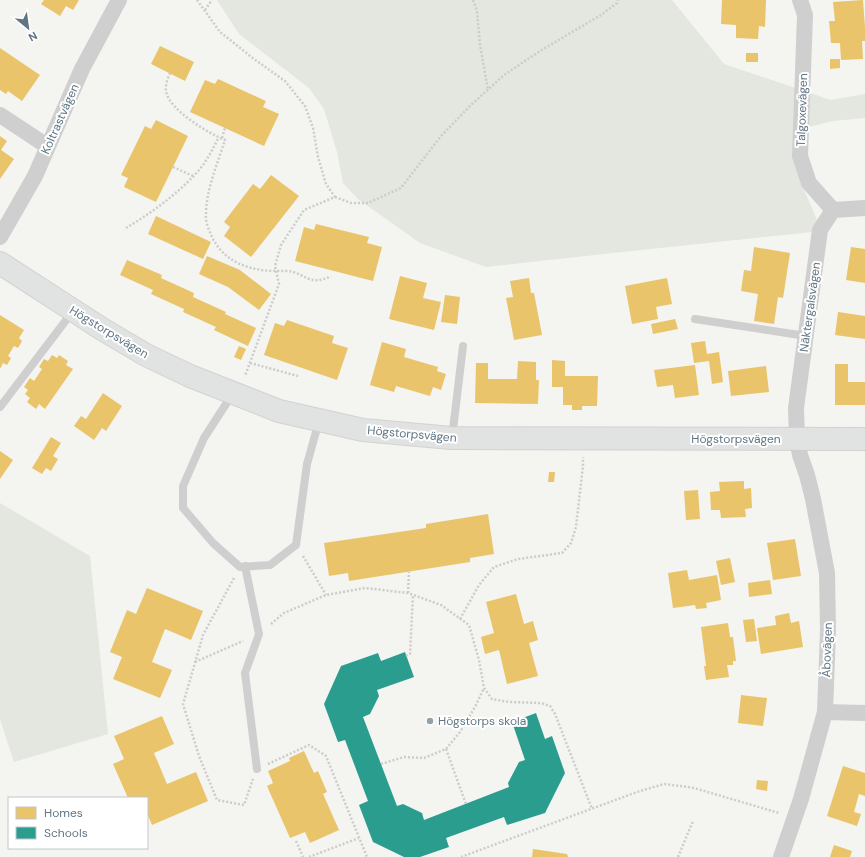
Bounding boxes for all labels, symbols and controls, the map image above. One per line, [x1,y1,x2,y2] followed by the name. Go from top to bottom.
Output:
[8,8,48,48] north arrow
[26,29,40,45] text: N
[793,73,811,147] street label: Talgoxevägen
[37,81,83,157] street label: Koltrastvägen
[796,261,824,353] street label: Näktergalsvägen
[67,302,152,362] street label: Högstorpsvägen
[367,422,457,446] street label: Högstorpsvägen
[691,431,781,447] street label: Högstorpsvägen
[818,622,836,678] street label: Åbovägen
[438,713,526,729] place label: Högstorps skola
[425,716,435,726] marker: Högstorps skola
[8,797,148,849] legend
[44,805,83,821] text: Homes
[44,825,88,841] text: Schools

